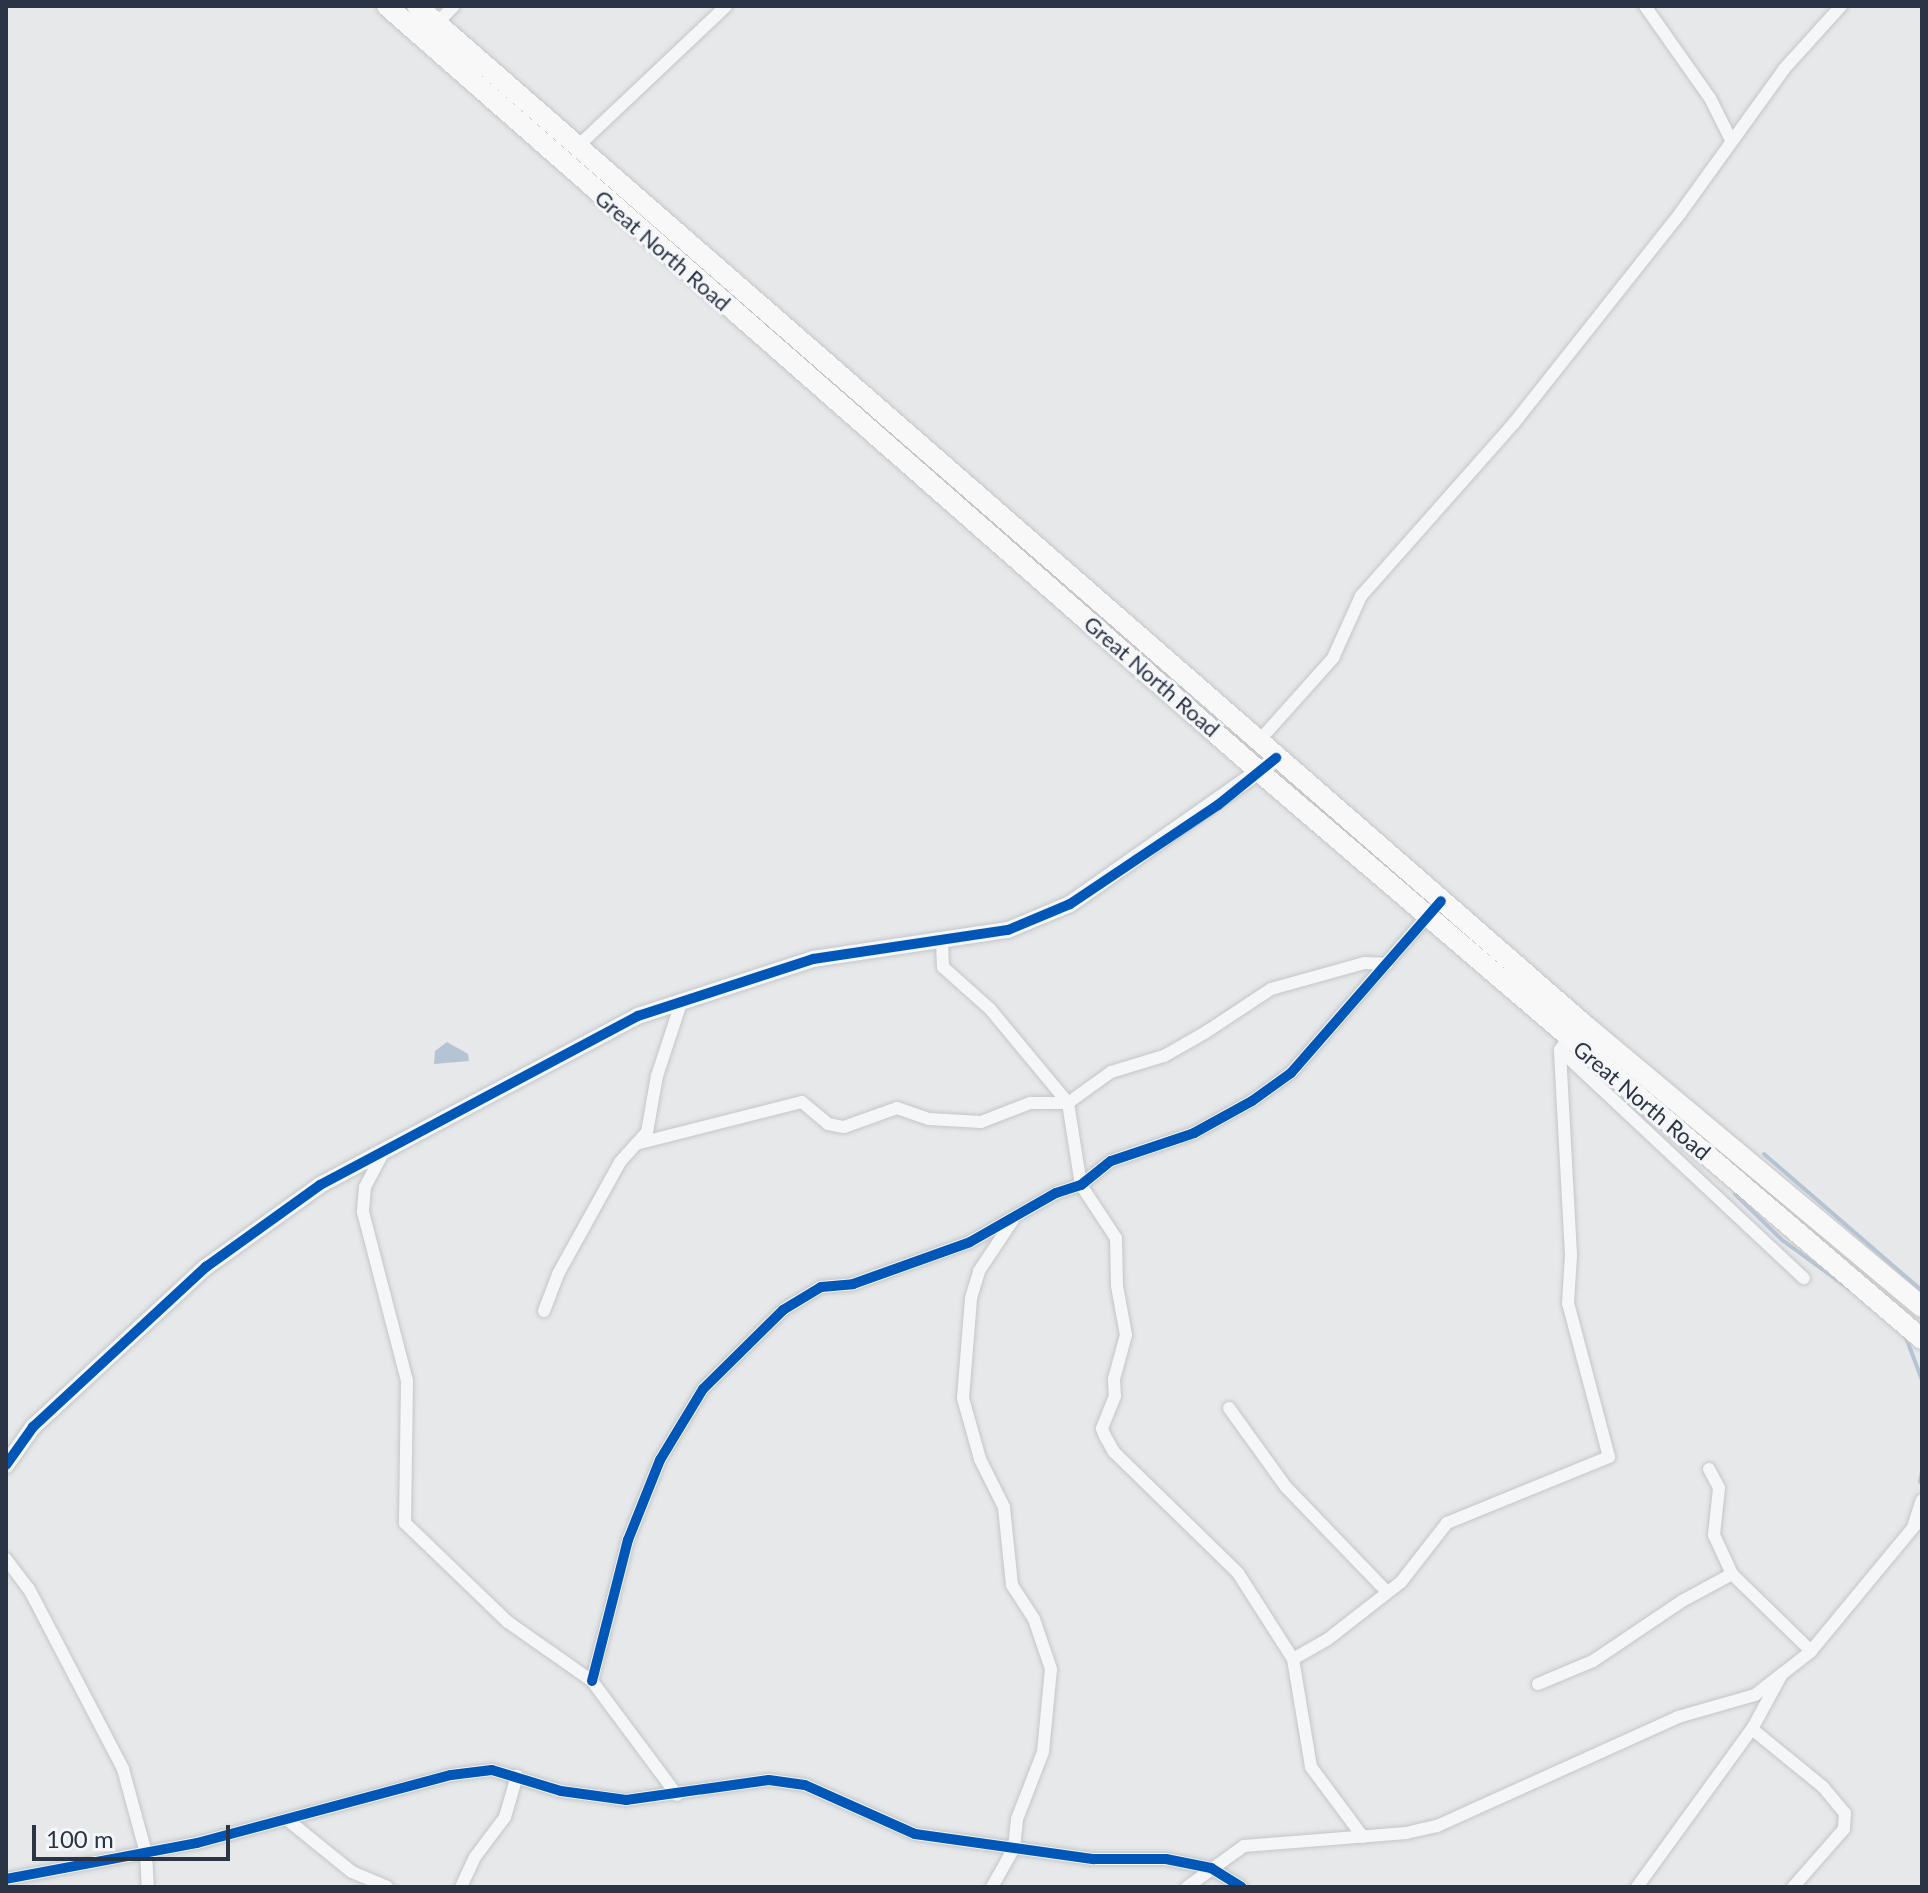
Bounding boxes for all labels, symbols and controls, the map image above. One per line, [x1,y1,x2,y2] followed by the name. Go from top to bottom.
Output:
[590,184,736,316] street label: Great North Road
[1079,610,1225,742] street label: Great North Road
[1568,1035,1716,1165] street label: Great North Road
[36,1809,234,1859] scale bar
[46,1824,114,1853] text: 100 m

